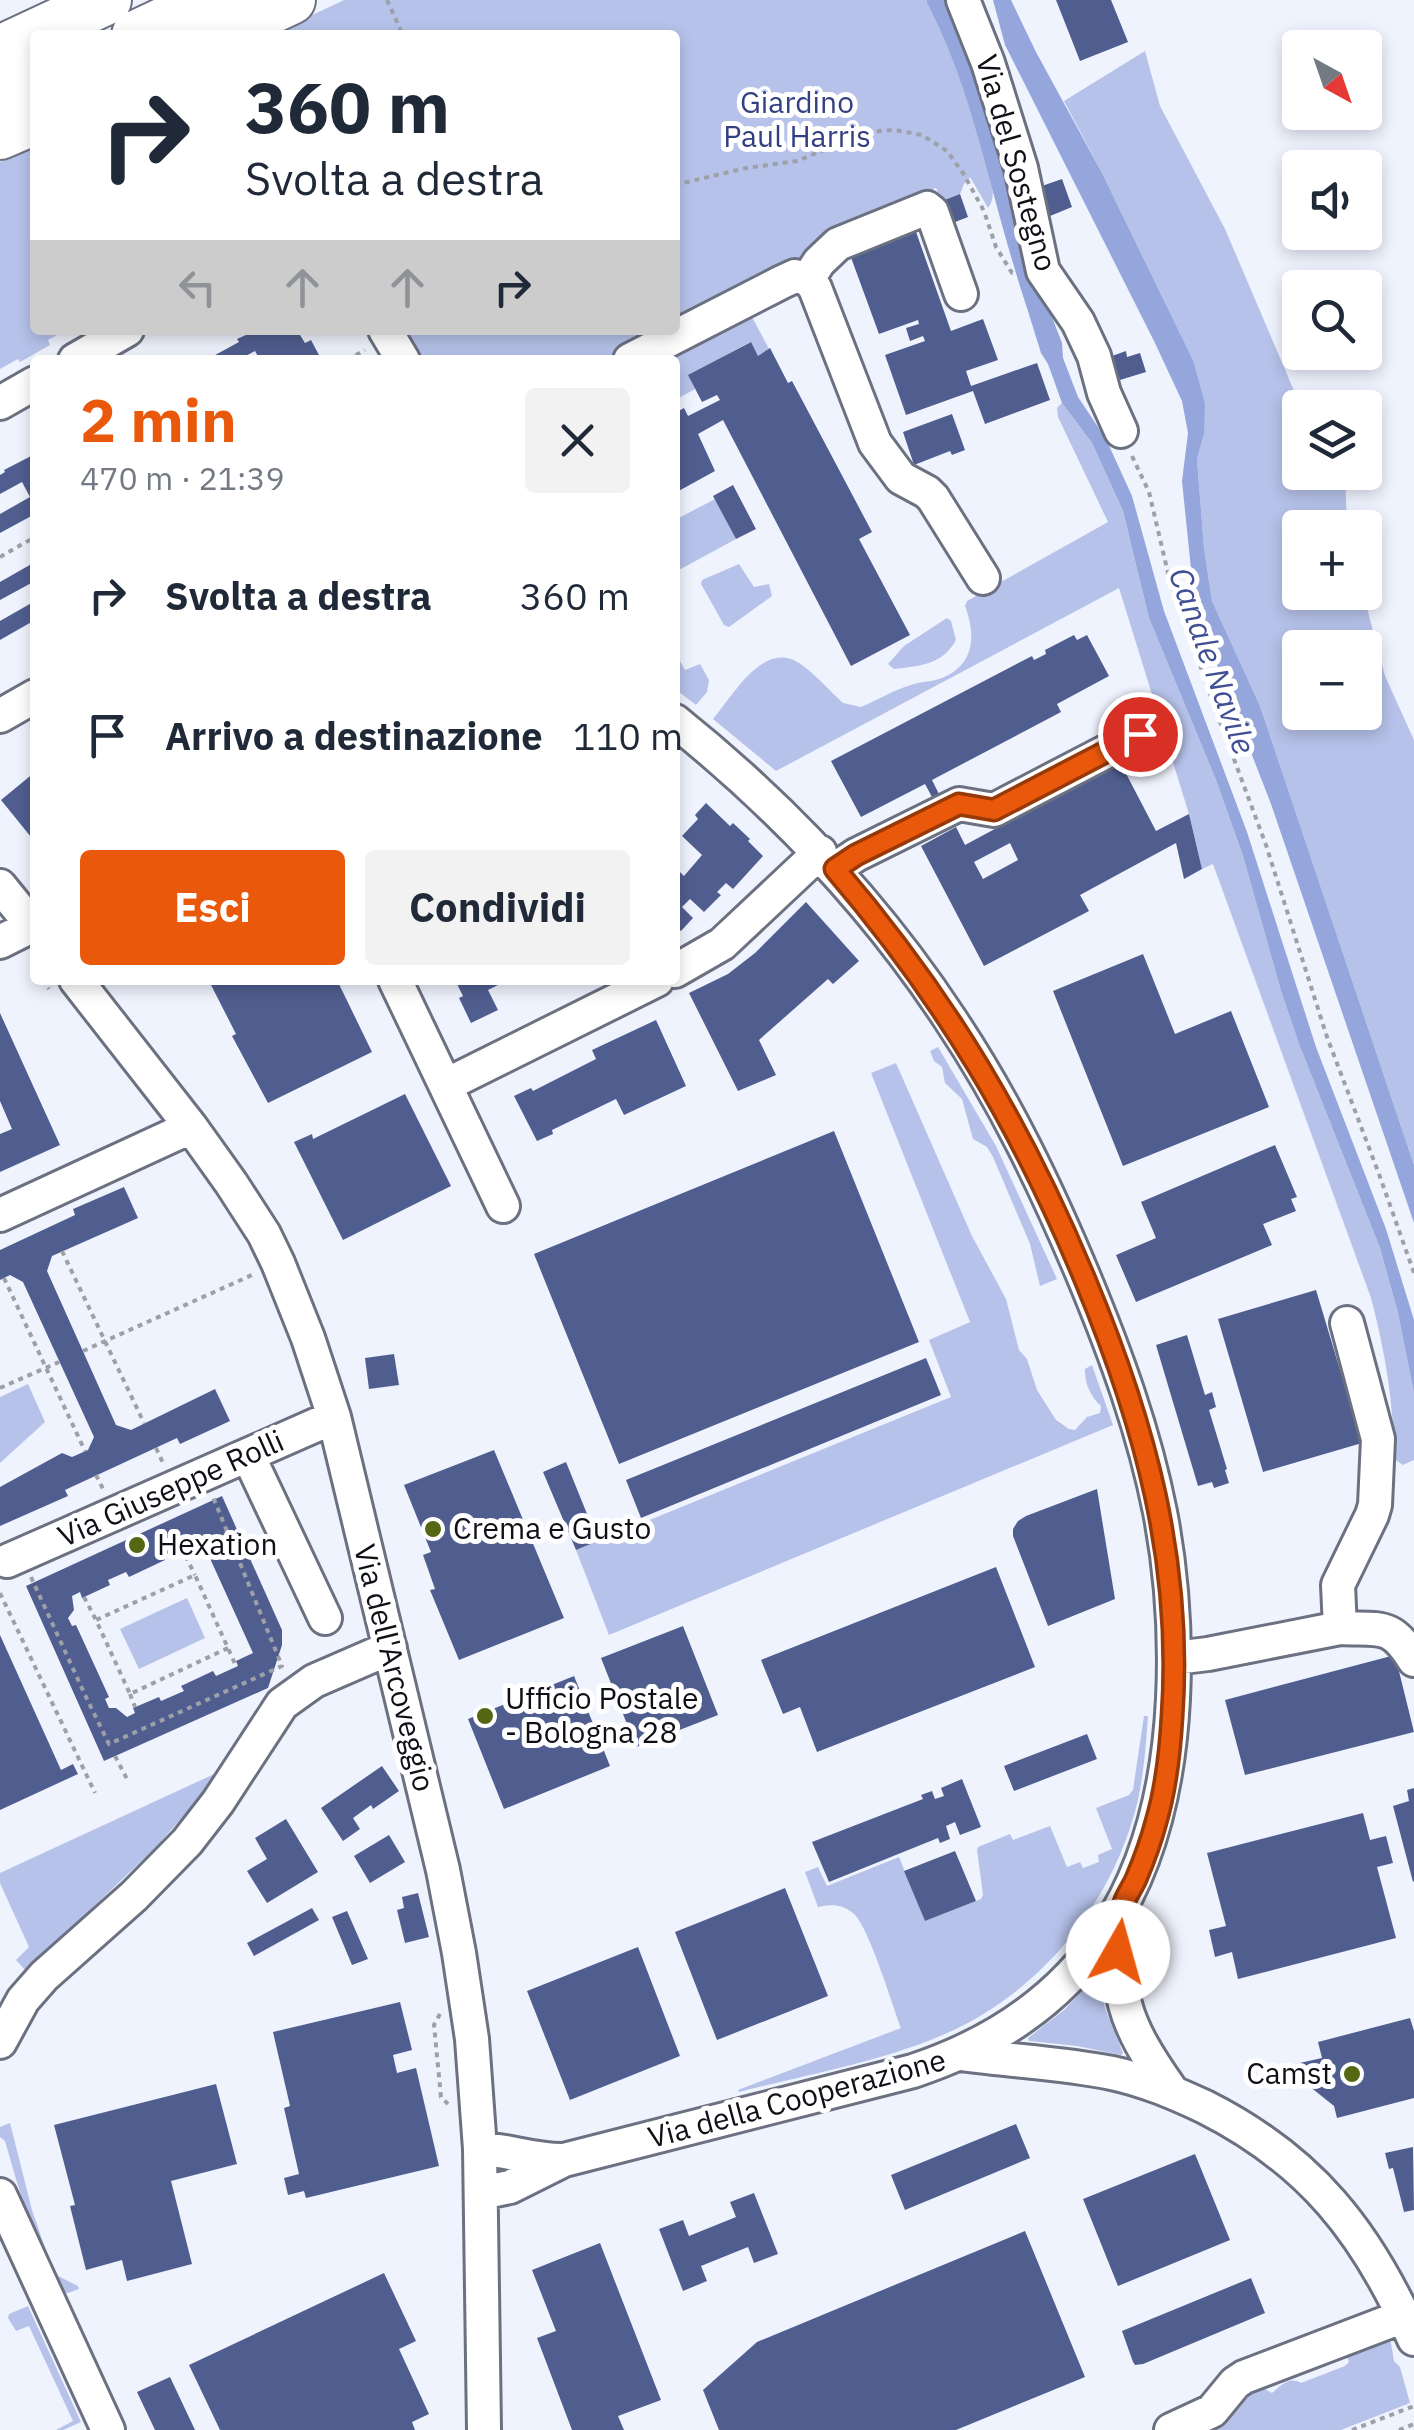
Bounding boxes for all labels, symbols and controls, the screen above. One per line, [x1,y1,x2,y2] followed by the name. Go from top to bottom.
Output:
[1282,30,1382,130] north arrow
[1282,30,1382,730] map controls
[968,50,1067,275] street label: Via del Sostegno
[245,61,450,152] text: 360 m
[80,70,210,200] icon: right
[723,82,871,155] park label: Giardino Paul Harris
[245,149,544,207] text: Svolta a destra
[1282,150,1382,250] button: sound
[170,260,225,315] icon: left
[275,260,330,315] icon: ahead
[380,260,435,315] icon: ahead
[485,260,540,315] icon: right
[1282,270,1382,370] button: search
[80,380,237,459] text: 2 min
[525,388,630,493] button: close
[1282,390,1382,490] button: layers
[80,457,285,499] text: 470 m · 21:39
[1282,510,1382,610] button: +
[1160,562,1266,760] water label: Canale Navile
[80,568,135,623] icon: right
[165,571,432,620] text: Svolta a destra
[519,571,630,620] text: 360 m
[1282,630,1382,730] button: −
[1098,692,1183,777] pin
[1113,707,1168,762] icon: arrive
[80,708,135,763] icon: arrive
[165,711,543,760] text: Arrivo a destinazione
[573,711,683,760] text: 110 m
[80,850,345,965] button: Esci
[365,850,630,965] button: Condividi
[51,1420,289,1555] street label: Via Giuseppe Rolli
[453,1508,651,1547] place label: Crema e Gusto
[422,1518,444,1540] marker: Crema e Gusto
[157,1524,277,1563] place label: Hexation
[126,1534,148,1556] marker: Hexation
[346,1540,445,1795] street label: Via dell'Arcoveggio
[505,1678,699,1751] place label: Ufficio Postale - Bologna 28
[474,1705,496,1727] marker: Ufficio Postale - Bologna 28
[1066,1900,1170,2004] position arrow
[643,2039,950,2156] street label: Via della Cooperazione
[1246,2053,1332,2092] place label: Camst
[1341,2063,1363,2085] marker: Camst

